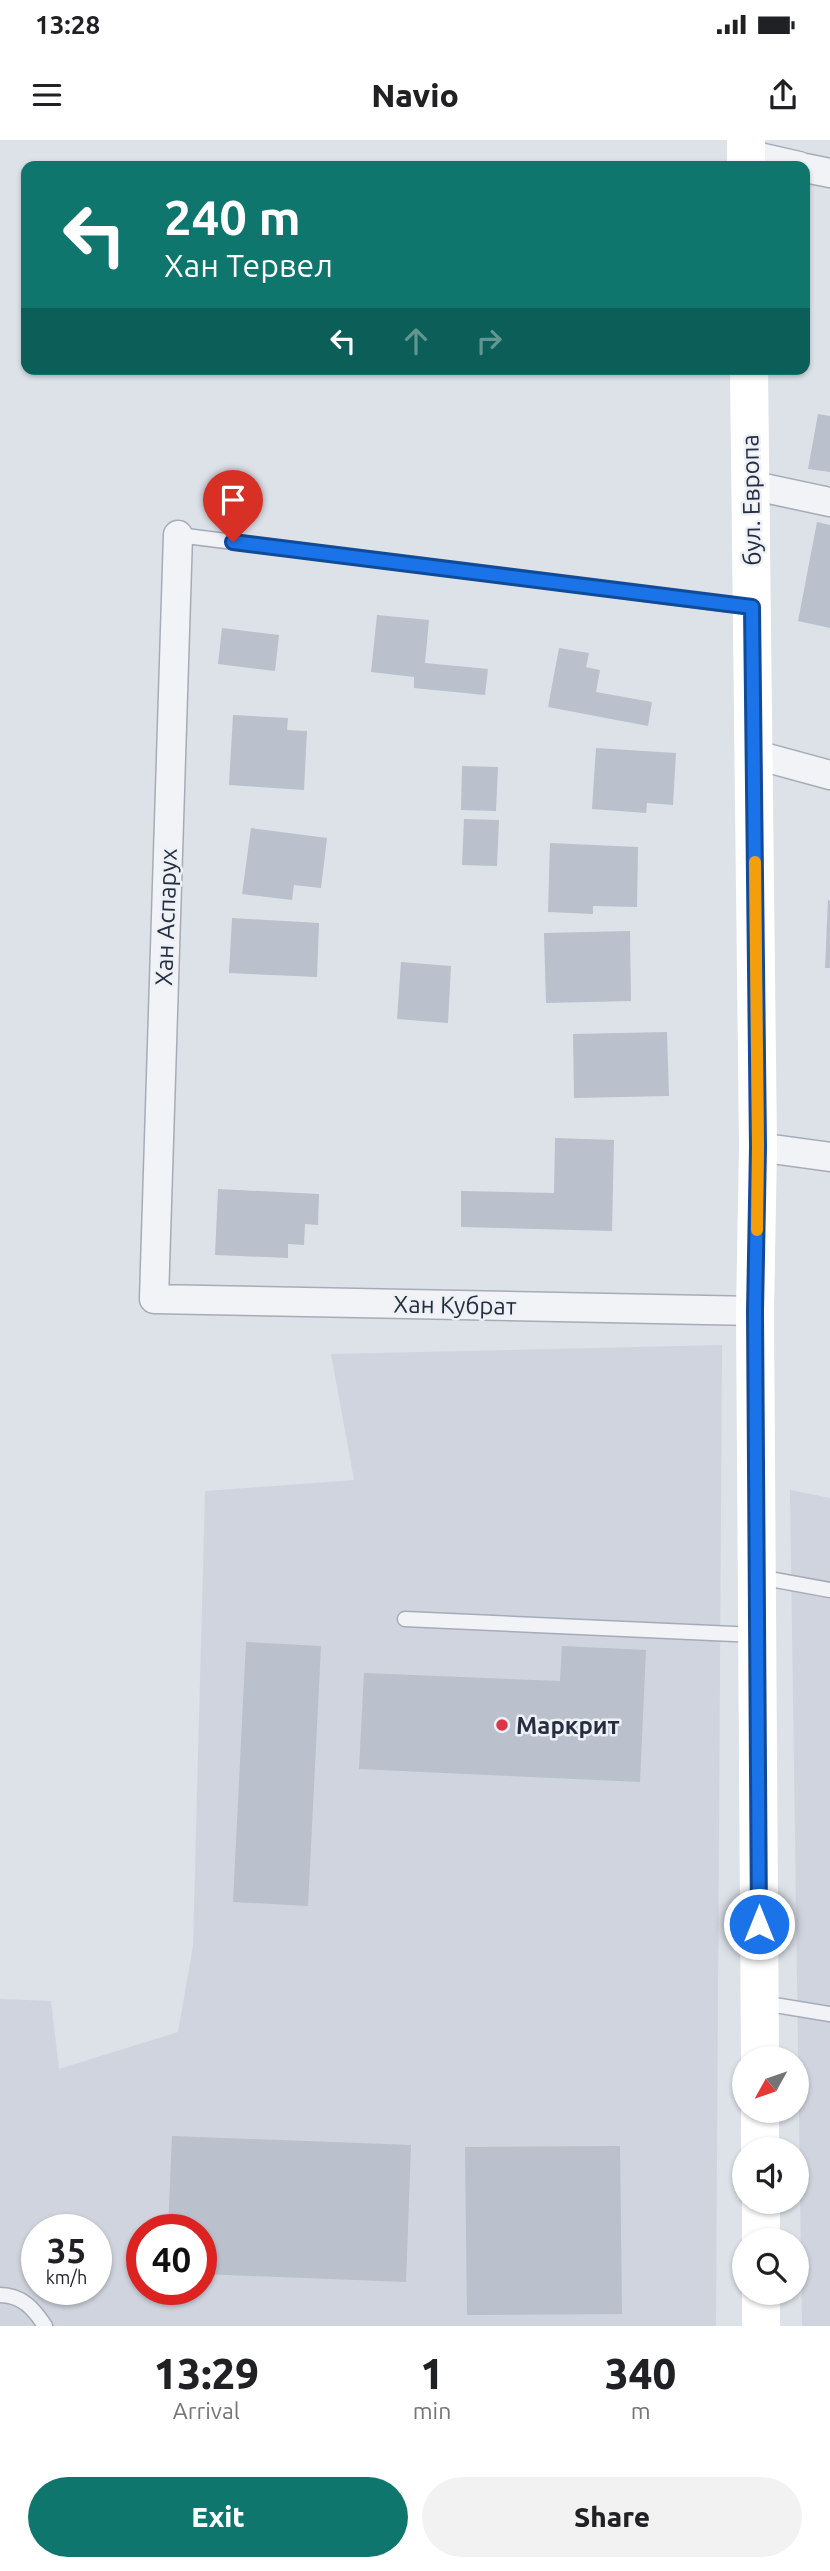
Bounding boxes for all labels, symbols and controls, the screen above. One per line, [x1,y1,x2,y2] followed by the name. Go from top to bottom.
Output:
[35,10,100,39] text: 13:28
[28,76,66,114] icon: menu
[764,76,802,114] icon: share
[371,77,459,113] text: Navio
[49,189,140,280] icon: left
[164,189,301,244] text: 240 m
[164,247,333,283] text: Хан Тервел
[324,322,362,360] icon: left
[397,322,435,360] icon: ahead
[470,322,508,360] icon: right
[736,434,766,566] street label: бул. Европа
[203,470,263,542] pin
[214,481,252,519] icon: arrive
[150,848,182,986] street label: Хан Аспарух
[393,1290,517,1320] street label: Хан Кубрат
[516,1712,620,1739] place label: Маркрит
[494,1717,510,1733] marker: Маркрит
[722,1887,796,1961] position arrow
[732,2046,808,2123] north arrow
[732,2046,809,2305] map controls
[732,2137,809,2214] button: sound
[126,2214,217,2305] speed limit sign: 40
[732,2228,809,2305] button: search
[47,2230,86,2270] text: 35
[46,2267,87,2287] text: km/h
[154,2350,259,2397] text: 13:29
[420,2350,444,2397] text: 1
[605,2350,676,2397] text: 340
[173,2398,240,2423] text: Arrival
[413,2398,451,2423] text: min
[631,2398,651,2423] text: m
[28,2477,408,2557] button: Exit
[422,2477,802,2557] button: Share

